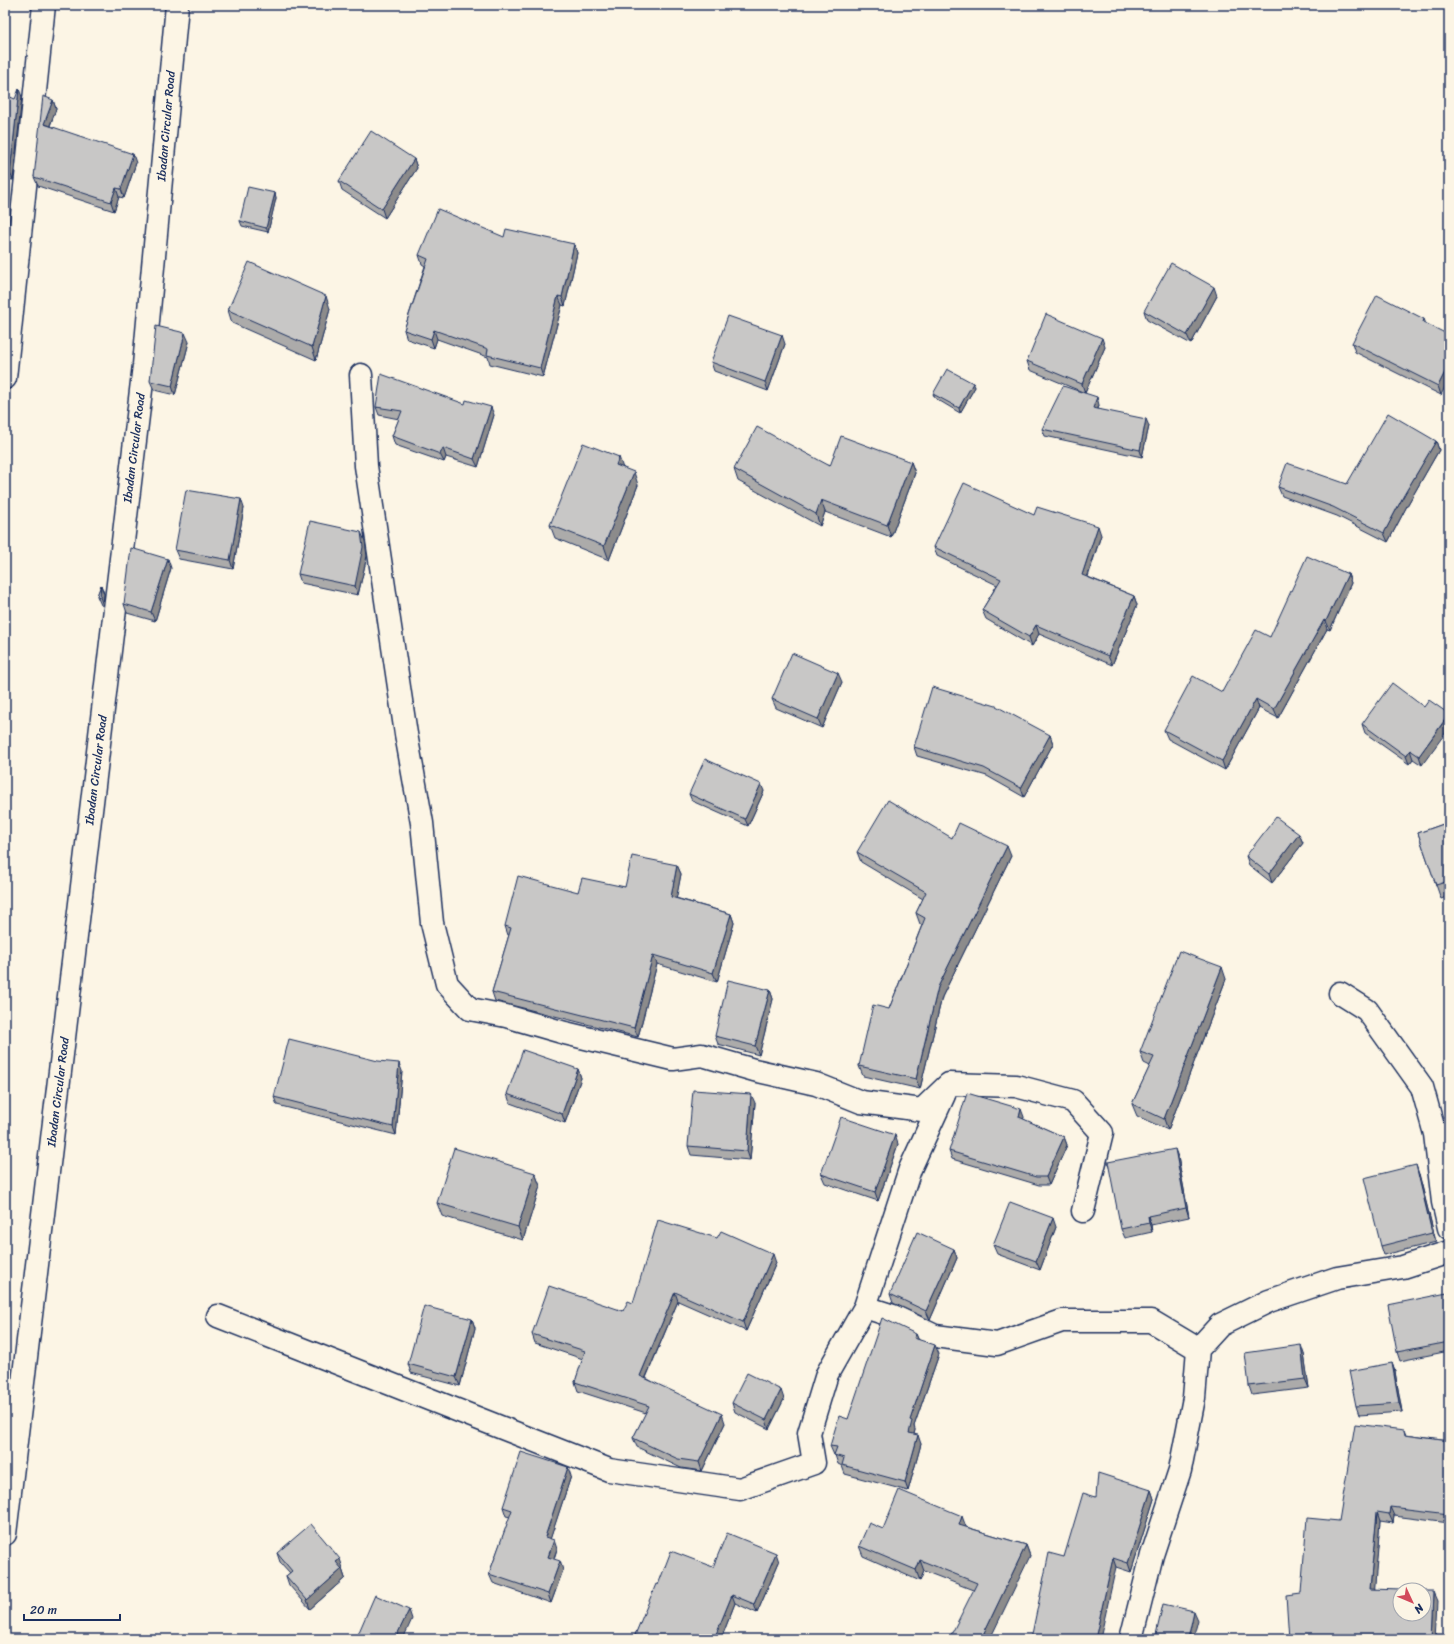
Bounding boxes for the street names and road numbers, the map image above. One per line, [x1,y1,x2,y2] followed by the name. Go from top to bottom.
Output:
[150,69,182,183] street label: Ibadan Circular Road
[116,391,152,505] street label: Ibadan Circular Road
[78,713,114,827] street label: Ibadan Circular Road
[40,1035,76,1149] street label: Ibadan Circular Road

